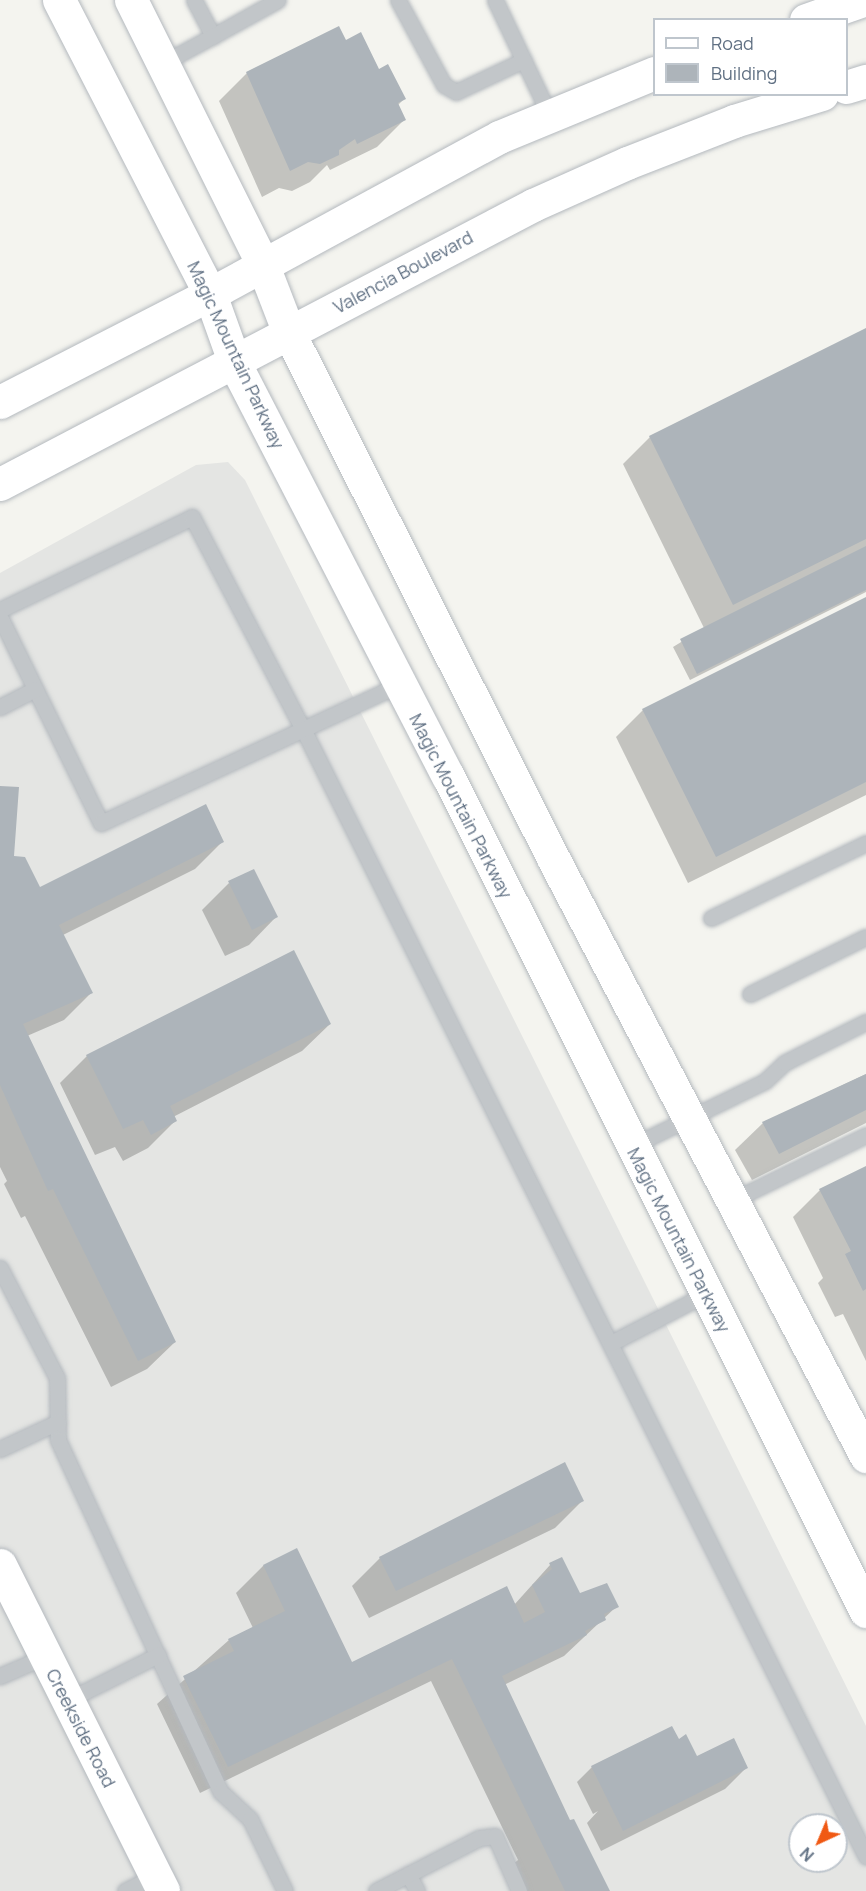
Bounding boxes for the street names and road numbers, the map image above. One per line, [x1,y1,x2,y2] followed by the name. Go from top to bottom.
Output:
[330,226,476,318] street label: Valencia Boulevard
[183,258,289,452] street label: Magic Mountain Parkway
[405,710,517,902] street label: Magic Mountain Parkway
[623,1144,735,1336] street label: Magic Mountain Parkway
[42,1665,120,1791] street label: Creekside Road

